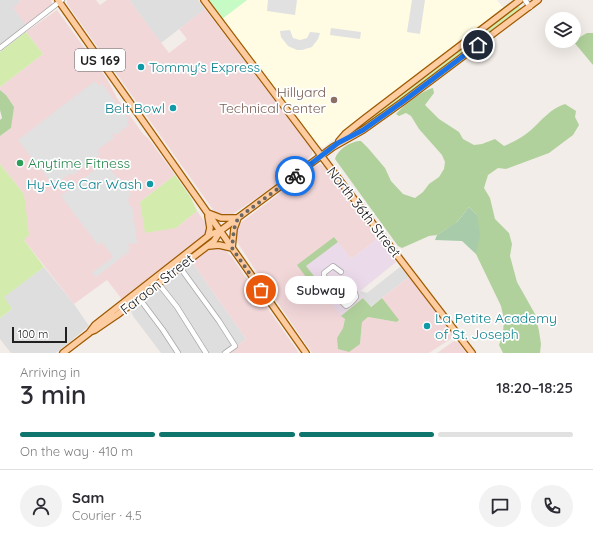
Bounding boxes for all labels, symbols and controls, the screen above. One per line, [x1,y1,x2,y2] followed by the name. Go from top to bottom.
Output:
[545,12,581,48] map controls
[545,12,581,48] button: layers
[461,28,495,62] pin
[467,34,489,56] icon: home
[75,49,125,71] road number: US 169
[149,58,260,76] place label: Tommy's Express
[136,62,146,72] marker: Tommy's Express
[219,83,327,117] place label: Hillyard Technical Center
[329,95,339,105] marker: Hillyard Technical Center
[105,99,165,117] place label: Belt Bowl
[168,103,178,113] marker: Belt Bowl
[28,154,130,172] place label: Anytime Fitness
[275,156,315,196] courier
[15,158,25,168] marker: Anytime Fitness
[323,163,405,261] street label: North 36th Street
[284,165,306,187] icon: bike
[27,175,142,193] place label: Hy-Vee Car Wash
[145,179,155,189] marker: Hy-Vee Car Wash
[117,250,198,318] street label: Faraon Street
[244,273,278,307] pin
[285,276,357,304] callout: Subway
[250,279,272,301] icon: bag
[297,282,345,298] text: Subway
[435,309,557,343] place label: La Petite Academy of St. Joseph
[422,321,432,331] marker: La Petite Academy of St. Joseph
[12,325,67,344] scale bar
[18,327,48,341] text: 100 m
[20,364,80,380] text: Arriving in
[20,378,86,411] text: 3 min
[496,378,573,397] text: 18:20–18:25
[20,443,133,459] text: On the way · 410 m
[20,485,62,527] button: person
[479,485,521,527] button: chat
[531,485,573,527] button: phone
[72,488,104,507] text: Sam
[72,507,142,523] text: Courier · 4.5

